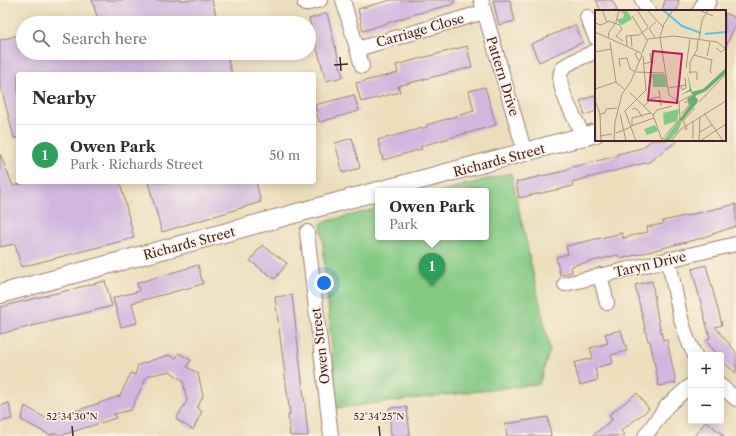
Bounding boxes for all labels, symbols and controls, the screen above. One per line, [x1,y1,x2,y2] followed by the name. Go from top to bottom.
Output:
[374,10,466,50] street label: Carriage Close
[595,10,726,141] inset map
[16,16,316,60] search box
[30,27,52,49] icon: search
[62,29,147,48] text: Search here
[483,34,523,118] street label: Pattern Drive
[32,88,96,108] text: Nearby
[70,137,156,156] text: Owen Park
[451,140,547,180] street label: Richards Street
[42,147,48,163] text: 1
[269,147,300,163] text: 50 m
[70,156,203,172] text: Park · Richards Street
[375,188,489,240] popup
[389,197,475,216] text: Owen Park
[389,216,417,232] text: Park
[141,223,237,263] street label: Richards Street
[612,248,688,280] street label: Taryn Drive
[419,253,445,286] pin: 1
[314,273,334,293] your location
[307,306,333,385] street label: Owen Street
[688,352,724,424] map controls
[688,352,724,388] button: +
[688,388,724,424] button: −
[46,410,98,423] text: 52°34'30"N
[354,410,404,423] text: 52°34'25"N

